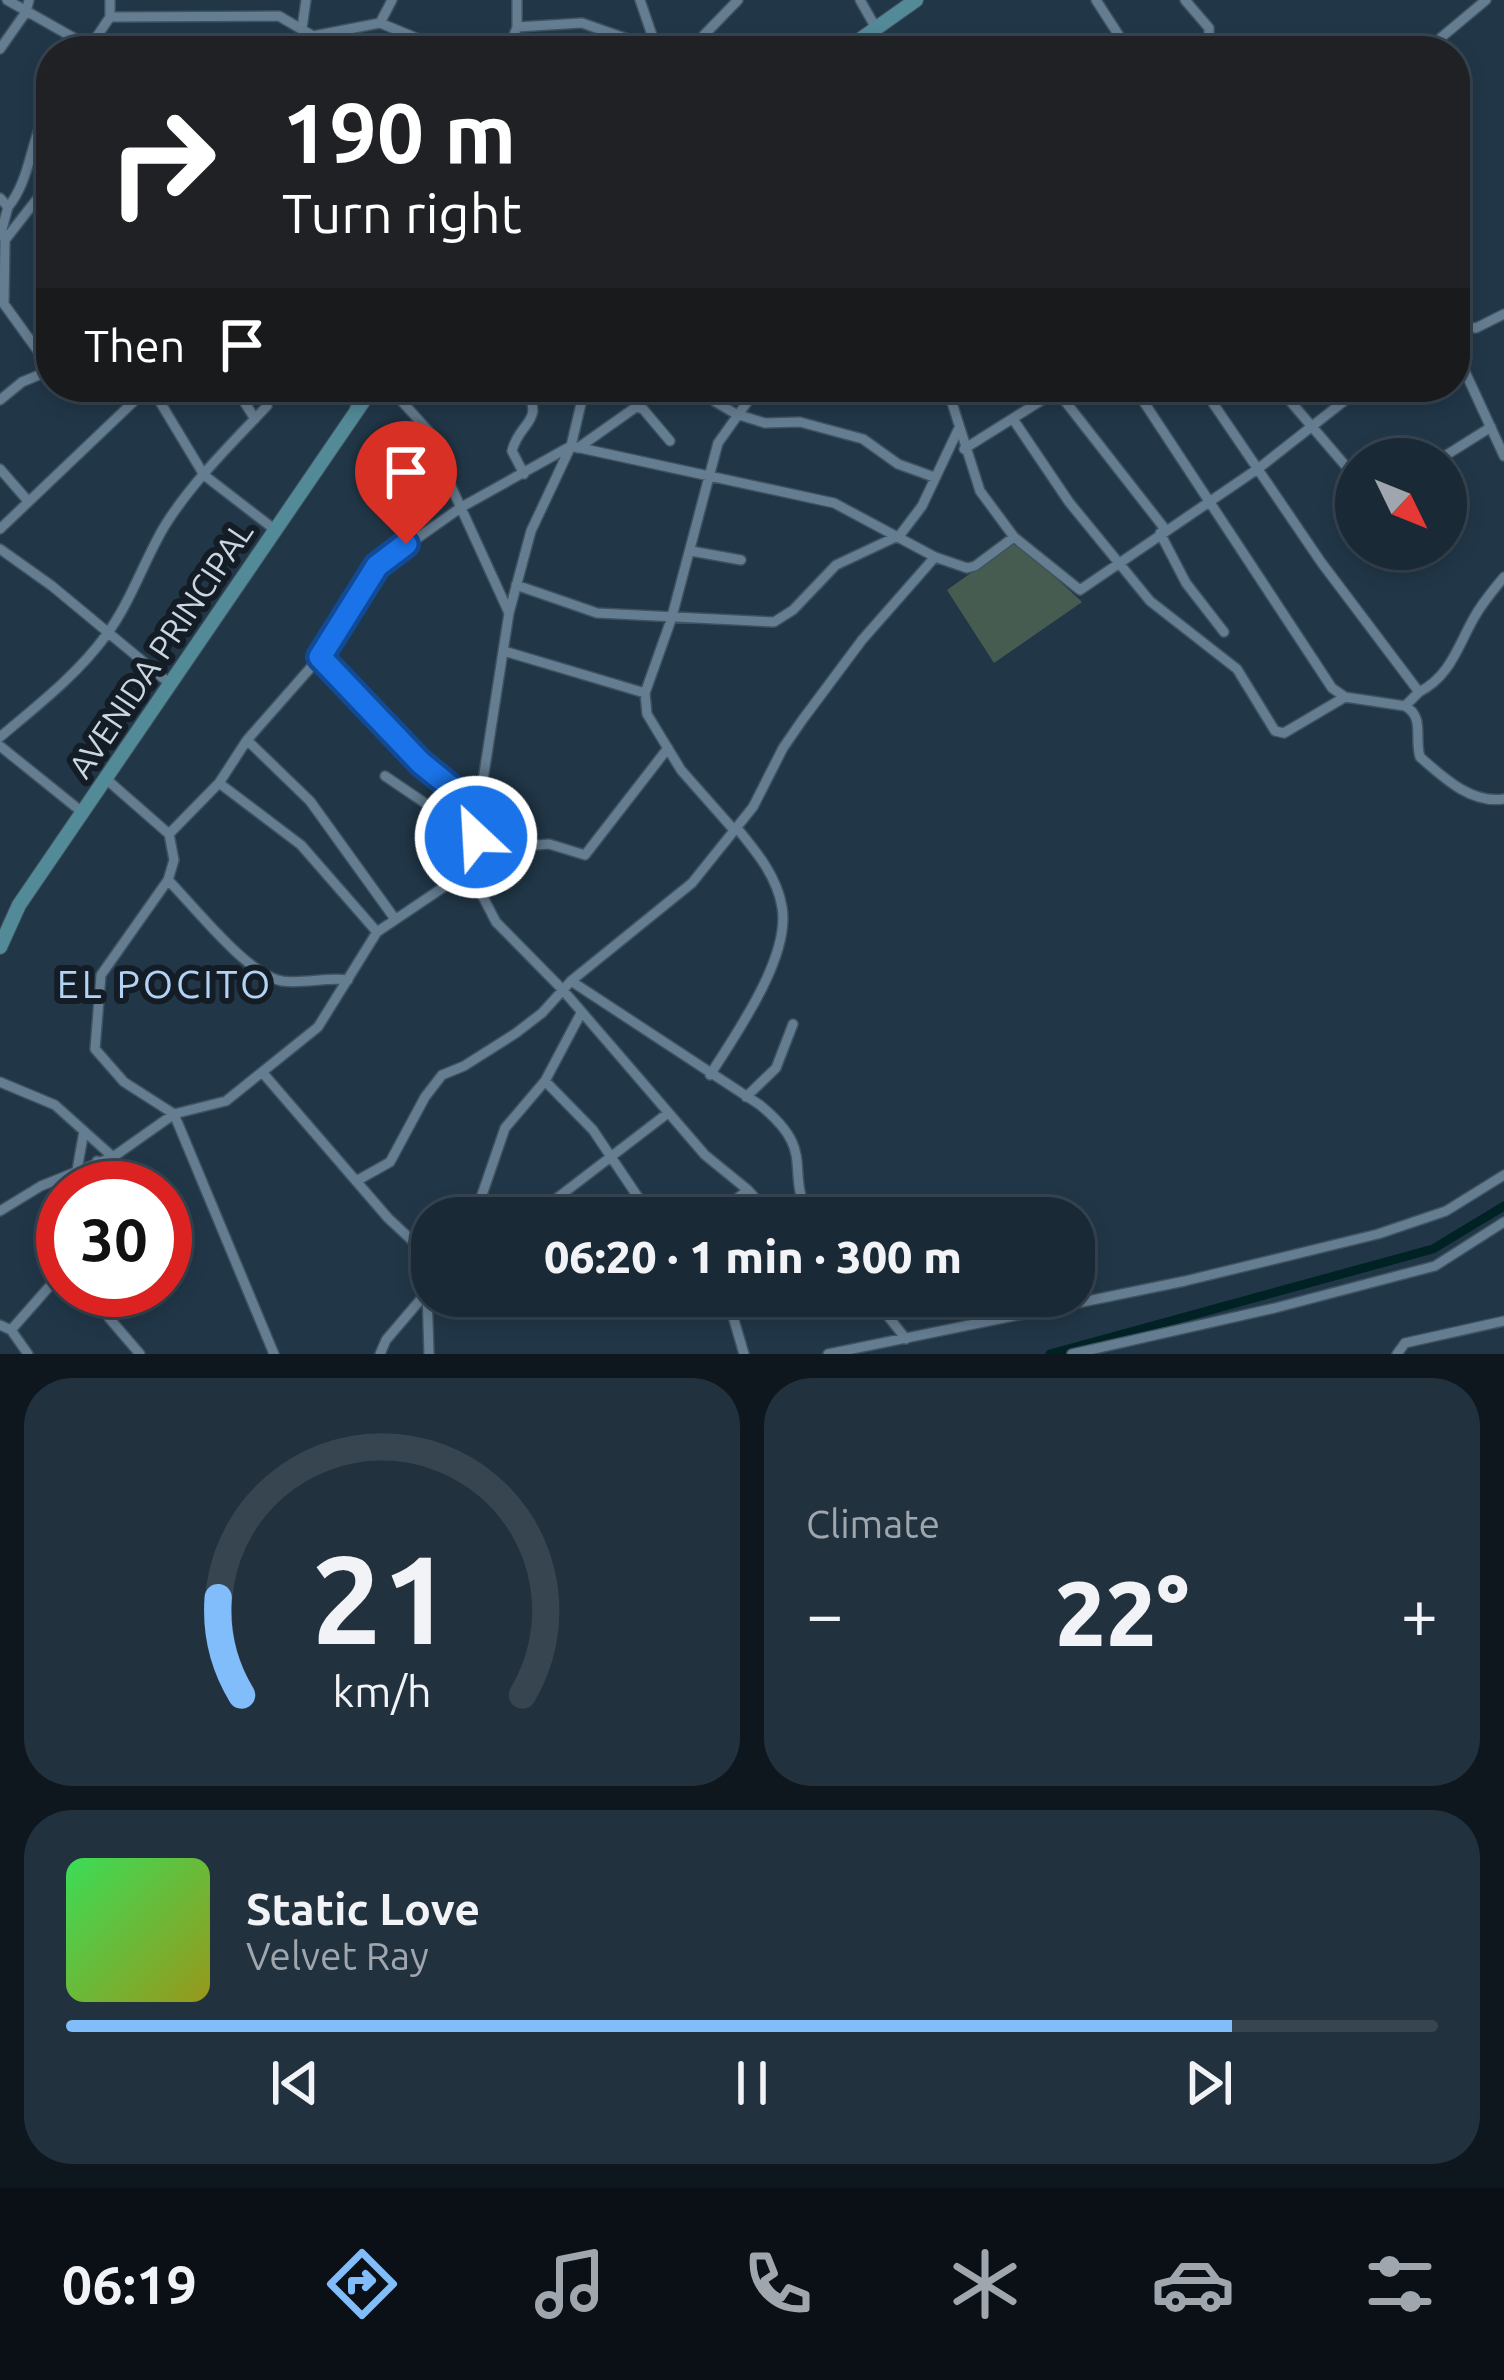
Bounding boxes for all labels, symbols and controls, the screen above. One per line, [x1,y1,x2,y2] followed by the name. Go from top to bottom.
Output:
[84,84,240,240] icon: right
[282,85,516,179] text: 190 m
[282,183,522,243] text: Turn right
[209,312,275,378] icon: arrive
[84,320,185,371] text: Then
[355,421,457,544] pin
[1335,438,1467,570] north arrow
[1335,438,1467,570] map controls
[373,439,439,505] icon: arrive
[61,514,260,784] street label: AVENIDA PRINCIPAL
[413,774,539,900] position arrow
[57,962,273,1005] district label: EL POCITO
[36,1161,192,1317] speed limit sign: 30
[544,1231,962,1282] text: 06:20 · 1 min · 300 m
[806,1502,940,1545] text: Climate
[312,1528,452,1668] text: 21
[1055,1562,1189,1663] text: 22°
[806,1576,843,1650] text: −
[1401,1576,1438,1650] text: +
[332,1667,432,1715] text: km/h
[246,1883,480,1934] text: Static Love
[246,1934,429,1977] text: Velvet Ray
[262,2050,328,2116] icon: previous
[719,2050,785,2116] icon: pause
[1176,2050,1242,2116] icon: next
[320,2242,404,2326] icon: directions
[528,2242,612,2326] icon: music
[736,2242,820,2326] icon: phone
[943,2242,1027,2326] icon: climate
[1151,2242,1235,2326] icon: car
[1358,2242,1442,2326] icon: filters
[62,2254,197,2314] text: 06:19

